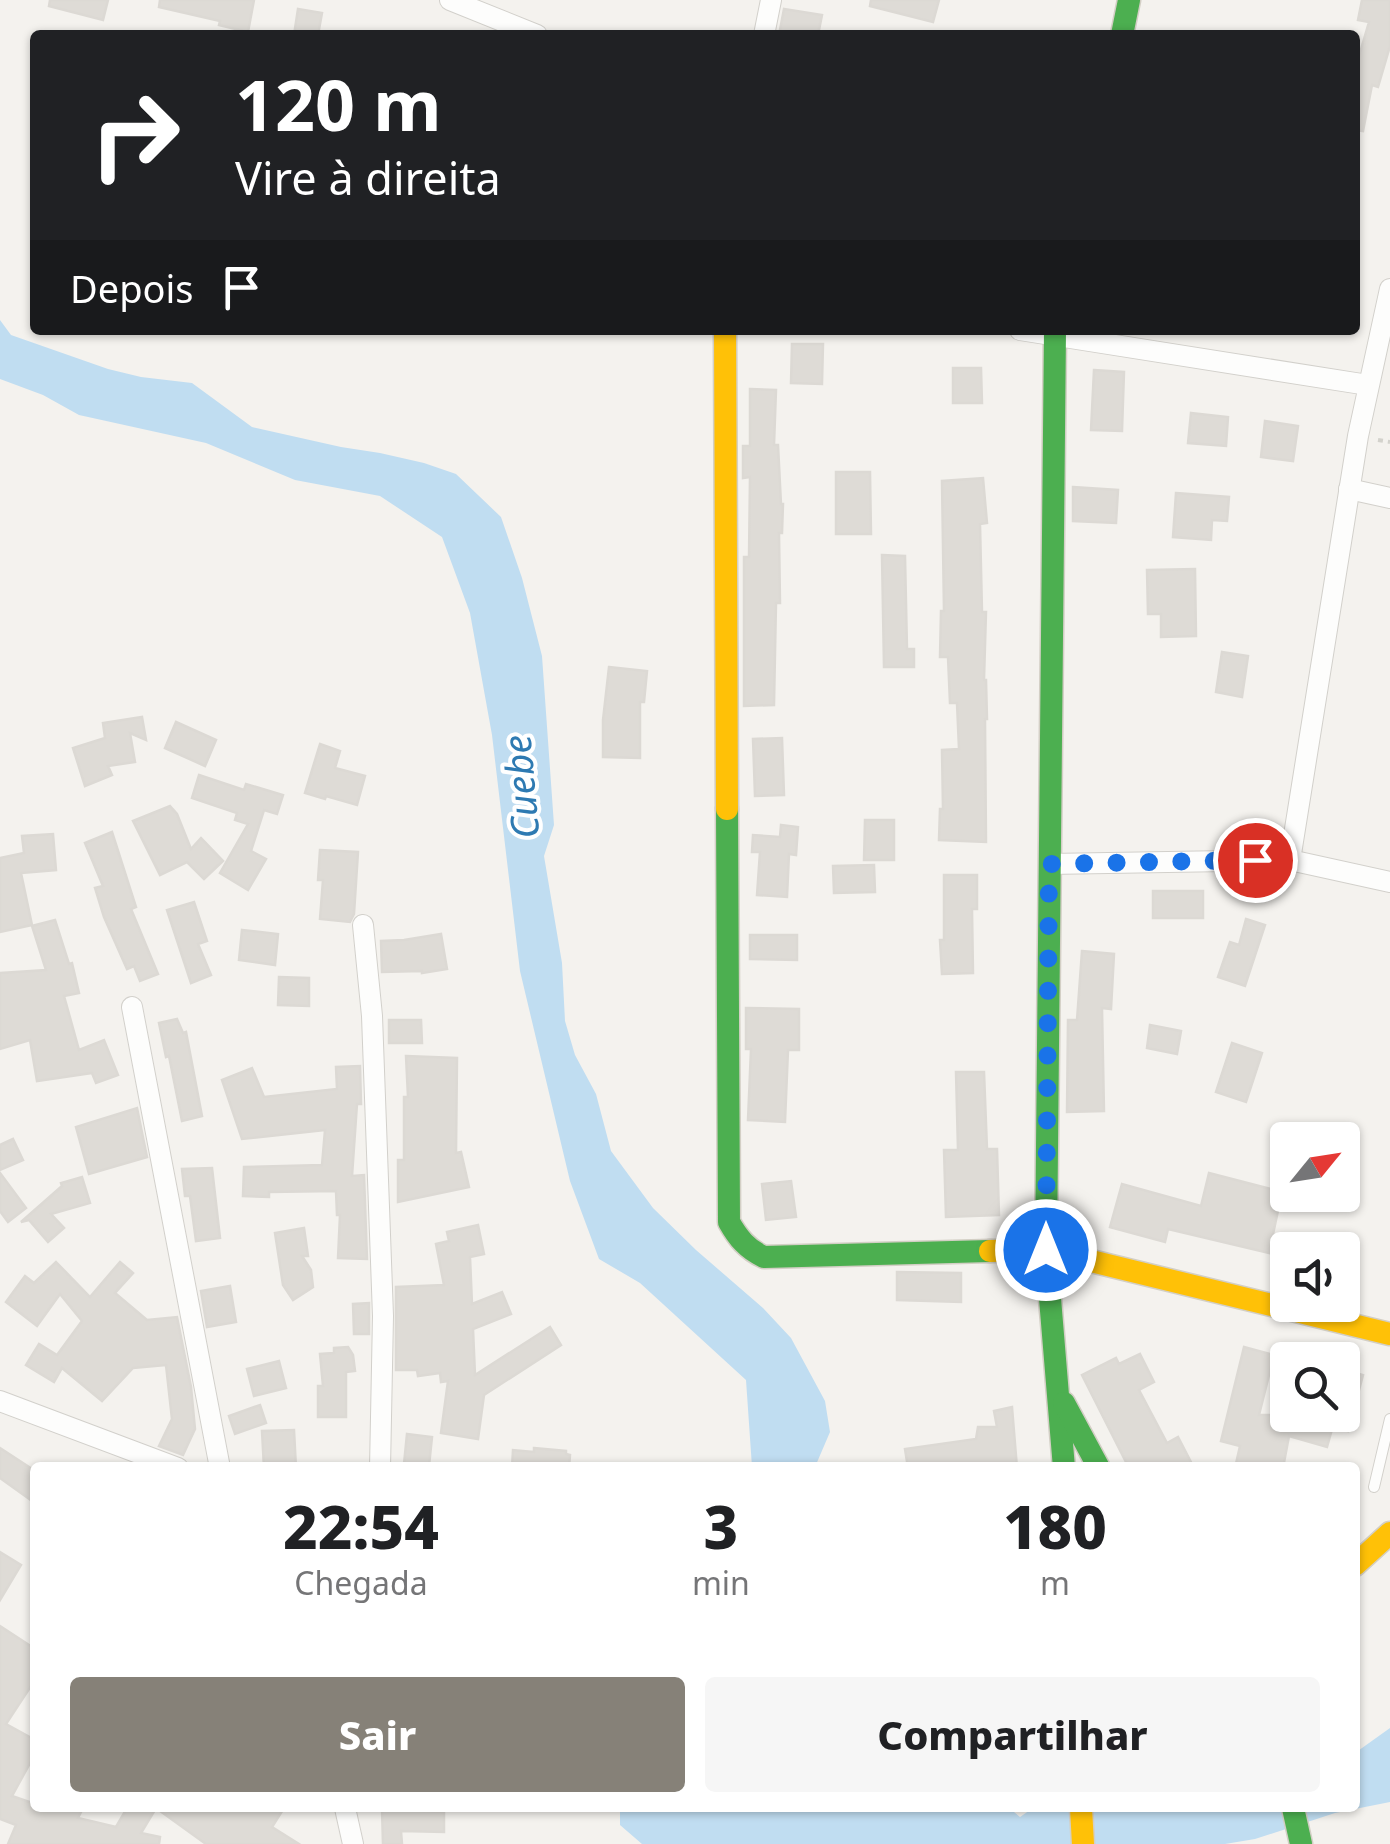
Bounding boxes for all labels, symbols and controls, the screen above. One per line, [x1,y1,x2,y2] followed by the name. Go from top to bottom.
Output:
[235,56,442,152] text: 120 m
[70,70,200,200] icon: right
[235,147,501,208] text: Vire à direita
[214,260,269,315] icon: arrive
[70,262,194,314] text: Depois
[490,733,550,841] water label: Cuebe
[1213,818,1298,903] pin
[1228,833,1283,888] icon: arrive
[1270,1122,1360,1212] north arrow
[1270,1122,1360,1432] map controls
[994,1198,1098,1302] position arrow
[1270,1232,1360,1322] button: sound
[1270,1342,1360,1432] button: search
[283,1485,439,1567] text: 22:54
[704,1485,738,1567] text: 3
[1003,1485,1107,1567] text: 180
[294,1561,428,1604] text: Chegada
[692,1561,750,1604] text: min
[1040,1561,1070,1604] text: m
[70,1677,685,1792] button: Sair
[705,1677,1320,1792] button: Compartilhar

